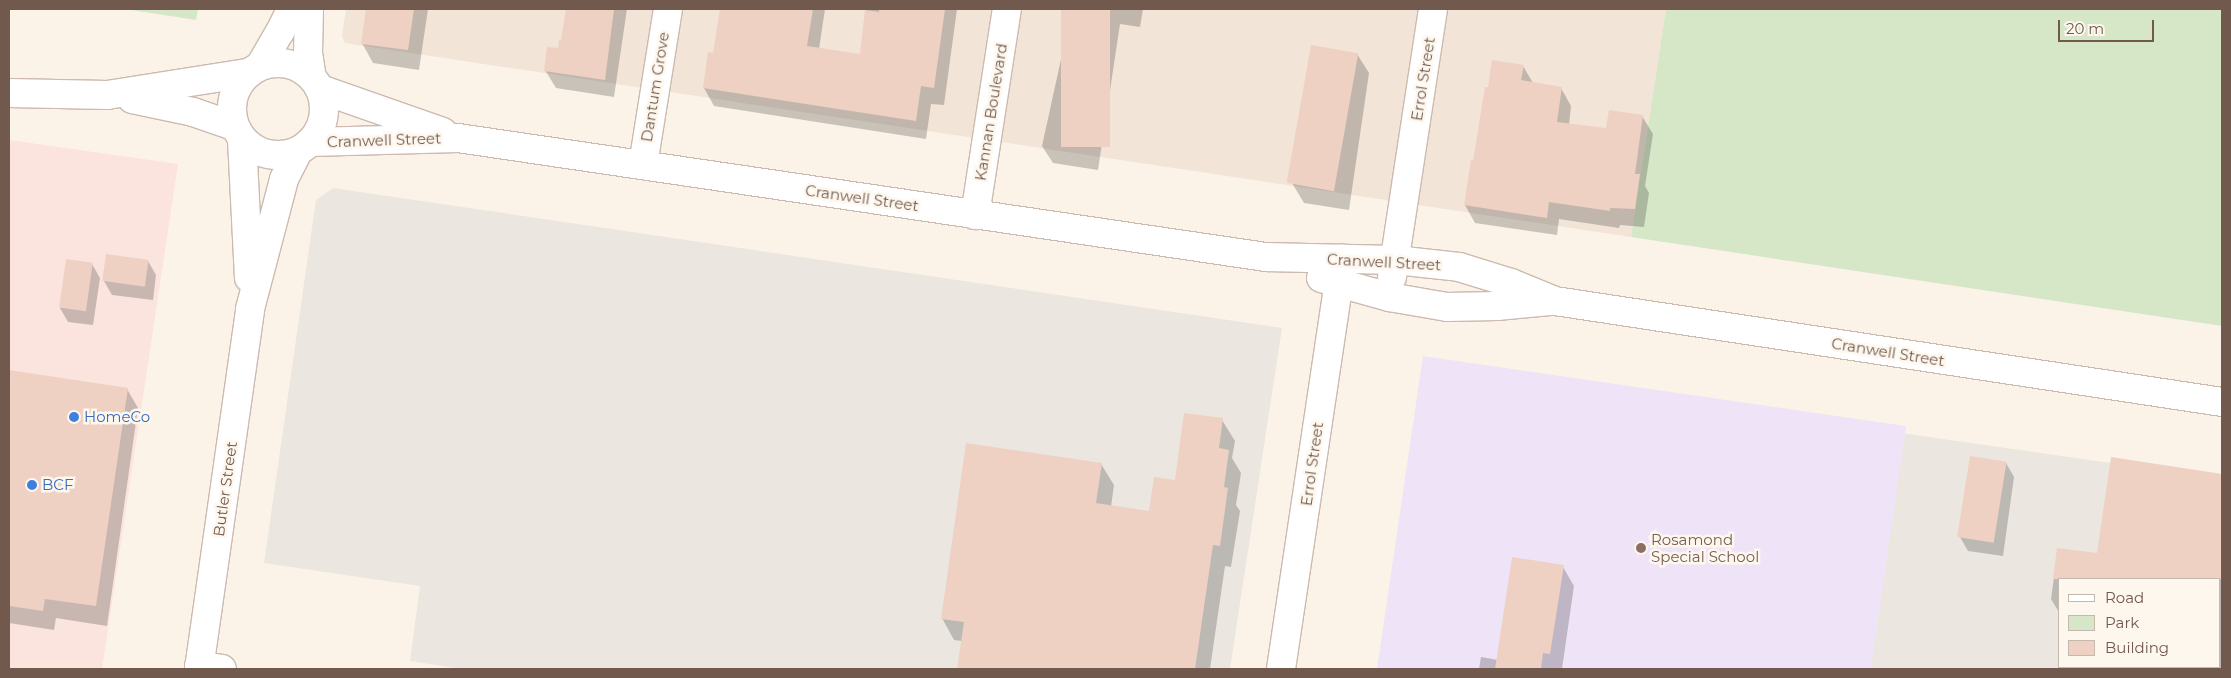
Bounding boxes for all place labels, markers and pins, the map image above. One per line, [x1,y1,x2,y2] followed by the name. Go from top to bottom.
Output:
[84,408,150,426] place label: HomeCo
[68,411,80,423] marker: HomeCo
[42,476,73,494] place label: BCF
[26,479,38,491] marker: BCF
[1651,530,1759,565] place label: Rosamond Special School
[1635,542,1647,554] marker: Rosamond Special School

